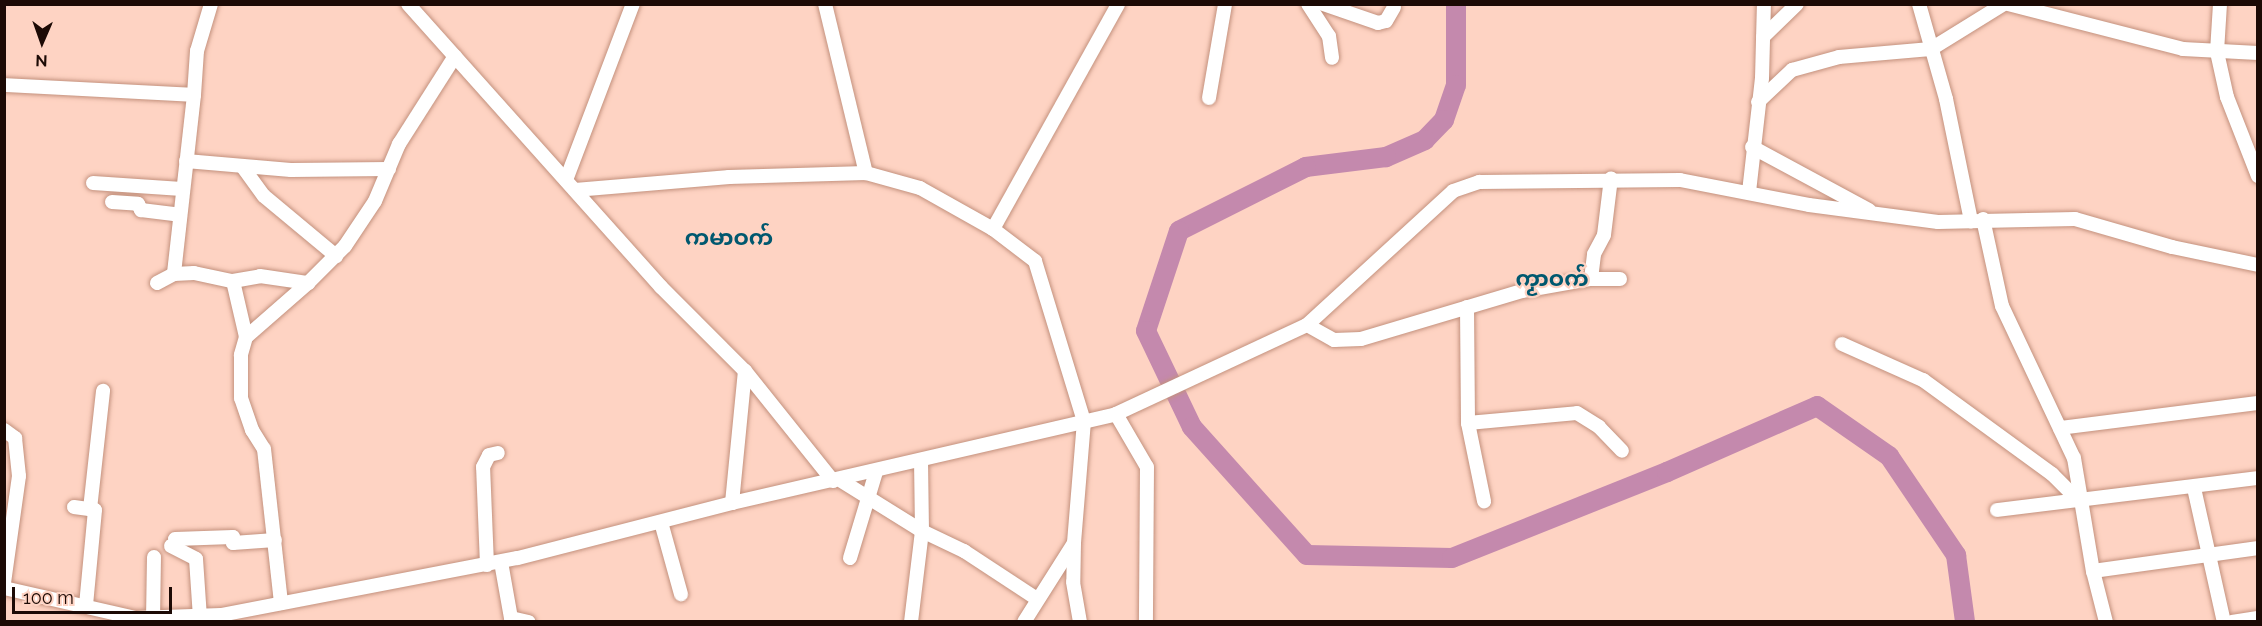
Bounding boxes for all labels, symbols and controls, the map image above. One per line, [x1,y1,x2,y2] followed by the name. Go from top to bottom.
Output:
[12,12,72,72] north arrow
[35,51,48,70] text: N
[685,225,773,251] district label: ကမာဝက်
[1515,266,1589,292] district label: ကၟာဝက်
[15,575,176,613] scale bar
[23,587,74,608] text: 100 m

